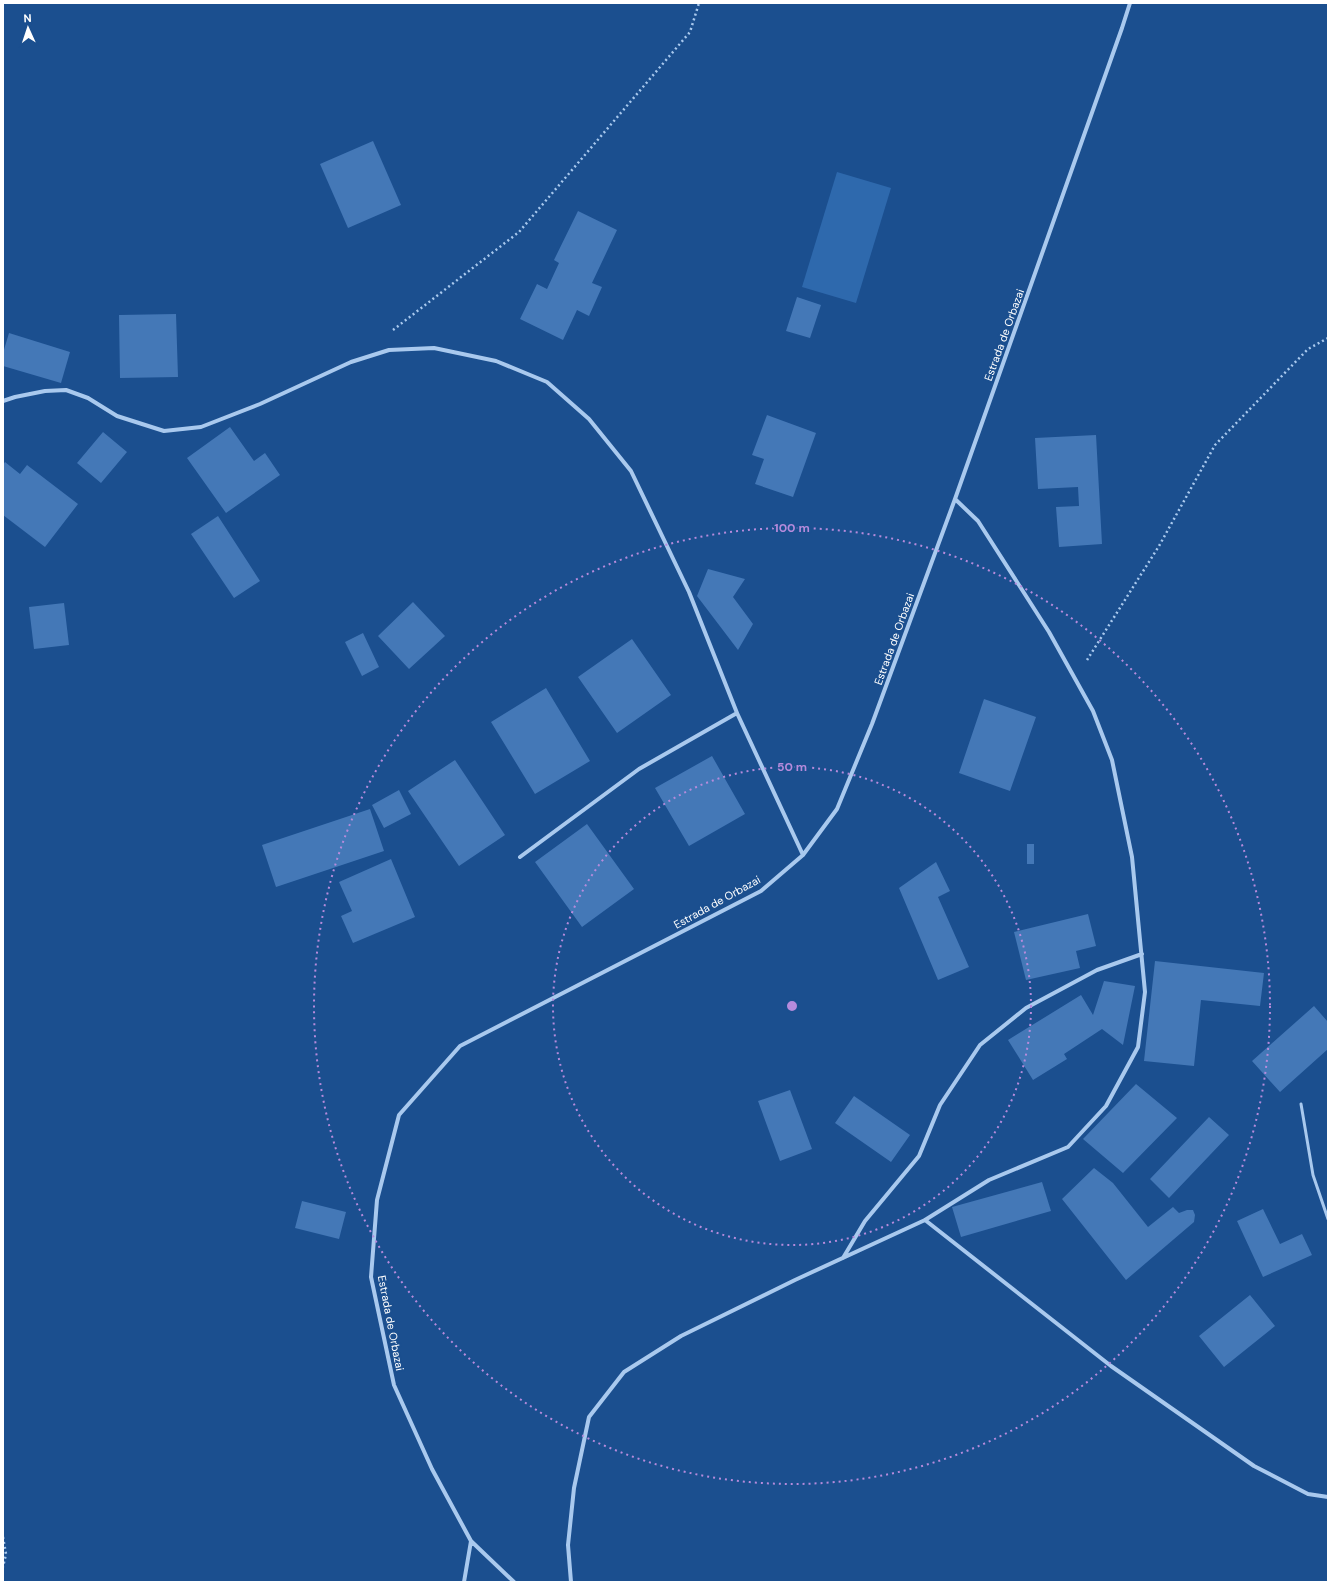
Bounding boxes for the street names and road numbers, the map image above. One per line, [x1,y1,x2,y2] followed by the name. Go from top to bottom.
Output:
[981,287,1027,383] street label: Estrada de Orbazai
[871,591,917,687] street label: Estrada de Orbazai
[671,872,763,932] street label: Estrada de Orbazai
[375,1274,407,1372] street label: Estrada de Orbazai

